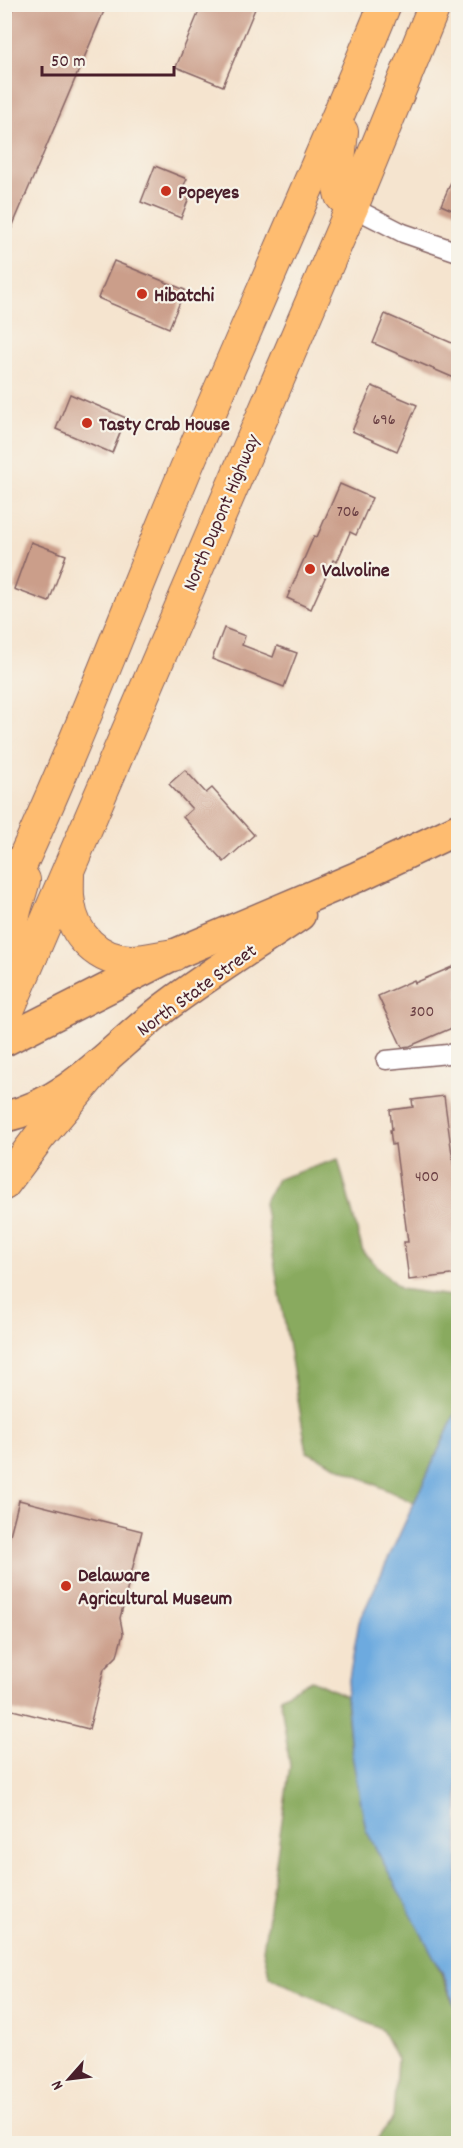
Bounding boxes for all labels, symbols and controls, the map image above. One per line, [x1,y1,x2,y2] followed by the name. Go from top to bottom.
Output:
[42,39,174,77] scale bar
[51,50,86,75] text: 50 m
[178,180,239,208] place label: Popeyes
[159,184,173,198] marker: Popeyes
[154,283,215,311] place label: Hibatchi
[135,287,149,301] marker: Hibatchi
[372,409,396,432] house number: 696
[99,412,230,440] place label: Tasty Crab House
[80,416,94,430] marker: Tasty Crab House
[177,430,269,596] street label: North Dupont Highway
[337,501,359,524] house number: 706
[322,558,390,586] place label: Valvoline
[303,562,317,576] marker: Valvoline
[132,938,264,1045] street label: North State Street
[410,1001,434,1024] house number: 300
[415,1166,439,1189] house number: 400
[78,1563,232,1614] place label: Delaware Agricultural Museum
[59,1579,73,1593] marker: Delaware Agricultural Museum
[39,2049,99,2109] north arrow
[46,2076,70,2094] text: N

